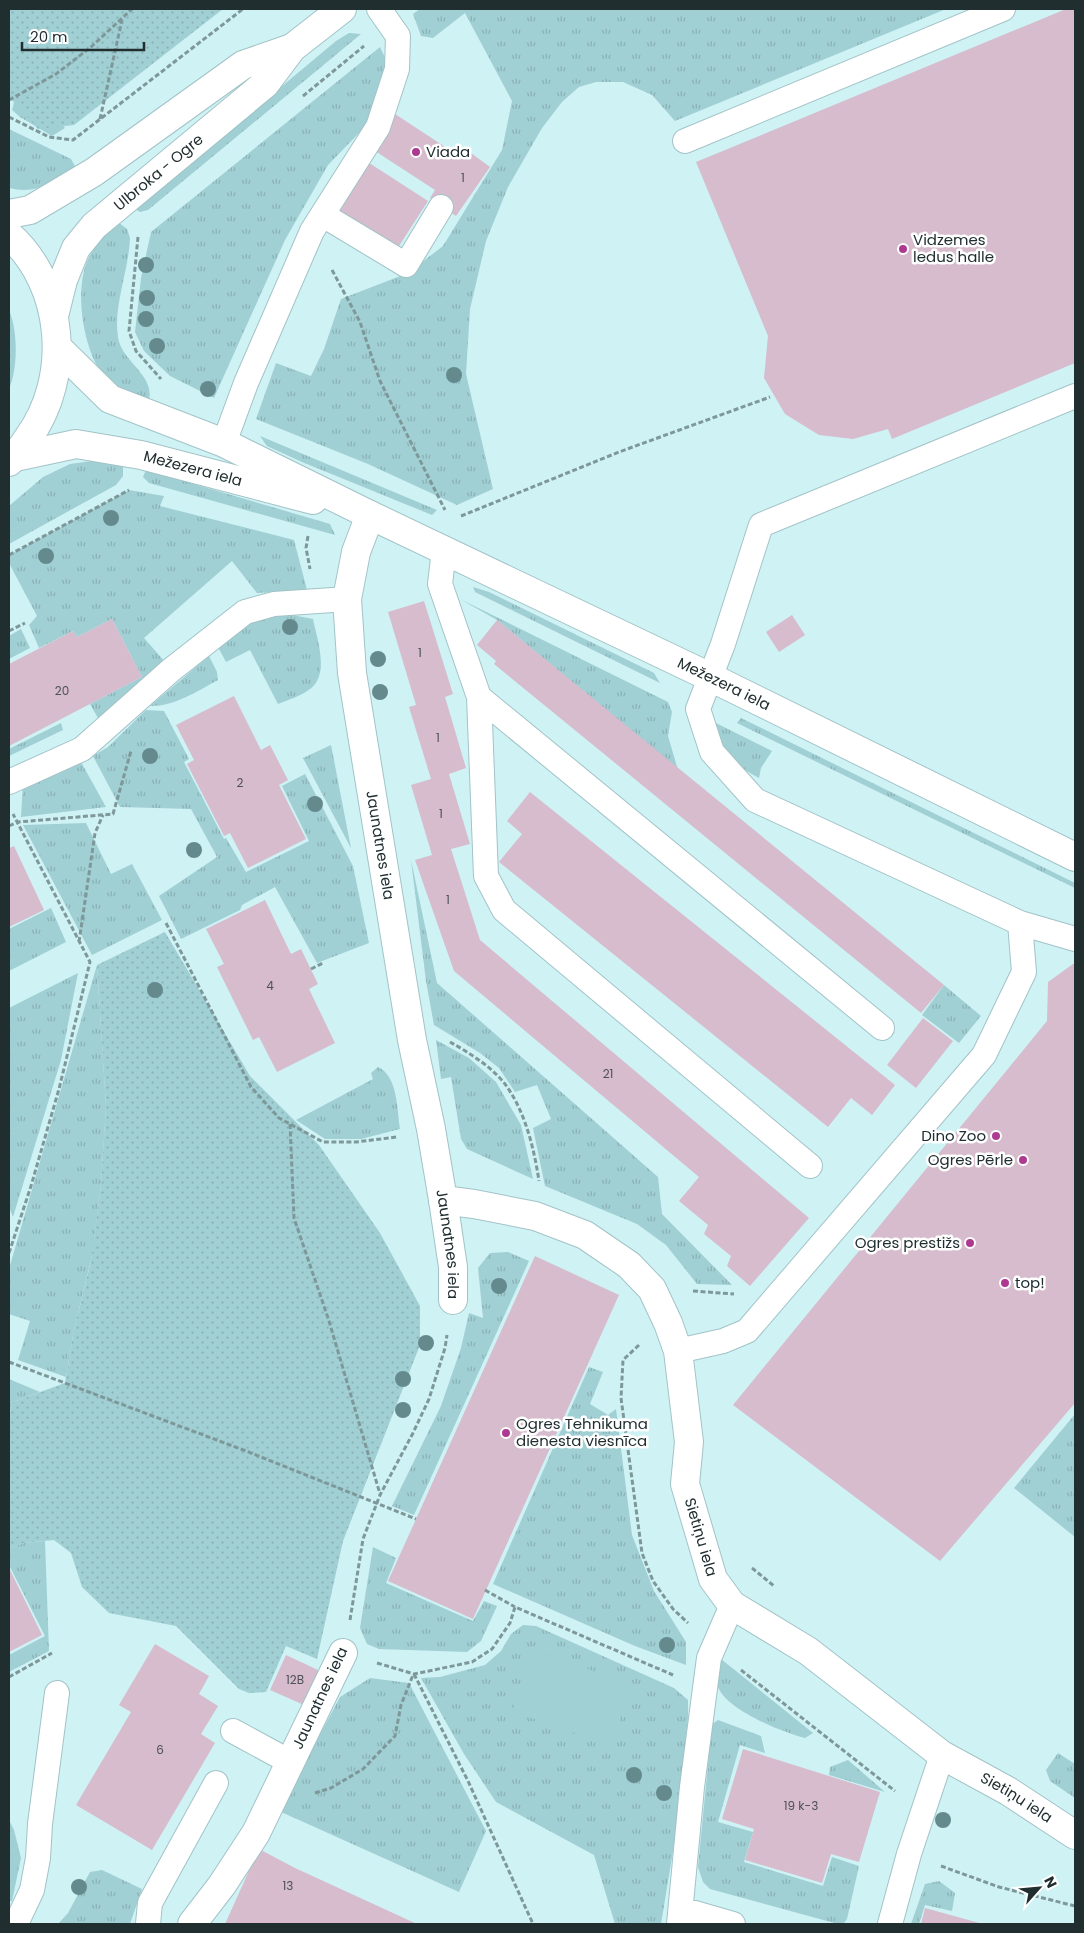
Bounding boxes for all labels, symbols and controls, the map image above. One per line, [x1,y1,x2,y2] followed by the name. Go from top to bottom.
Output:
[22,20,145,52] scale bar
[30,26,68,47] text: 20 m
[109,129,207,215] street label: Ulbroka - Ogre
[426,141,470,162] place label: Viada
[410,146,422,158] marker: Viada
[461,169,465,186] house number: 1
[913,229,994,267] place label: Vidzemes ledus halle
[897,243,909,255] marker: Vidzemes ledus halle
[142,445,245,491] street label: Mežezera iela
[418,644,422,661] house number: 1
[674,652,774,715] street label: Mežezera iela
[55,682,69,699] house number: 20
[436,729,440,746] house number: 1
[237,774,244,791] house number: 2
[361,789,400,901] street label: Jaunatnes iela
[439,805,443,822] house number: 1
[446,891,450,908] house number: 1
[266,977,274,994] house number: 4
[603,1065,613,1082] house number: 21
[921,1125,986,1146] place label: Dino Zoo
[990,1130,1002,1142] marker: Dino Zoo
[928,1149,1013,1170] place label: Ogres Pērle
[1017,1154,1029,1166] marker: Ogres Pērle
[431,1188,464,1299] street label: Jaunatnes iela
[855,1232,960,1253] place label: Ogres prestižs
[964,1237,976,1249] marker: Ogres prestižs
[1015,1272,1045,1293] place label: top!
[999,1277,1011,1289] marker: top!
[516,1413,648,1451] place label: Ogres Tehnikuma dienesta viesnīca
[500,1427,512,1439] marker: Ogres Tehnikuma dienesta viesnīca
[680,1495,723,1579] street label: Sietiņu iela
[287,1643,352,1752] street label: Jaunatnes iela
[286,1671,304,1688] house number: 12B
[156,1741,164,1758] house number: 6
[977,1767,1057,1827] street label: Sietiņu iela
[784,1797,818,1814] house number: 19 k-3
[1014,1863,1064,1913] north arrow
[1039,1873,1062,1891] text: N
[283,1877,293,1894] house number: 13

